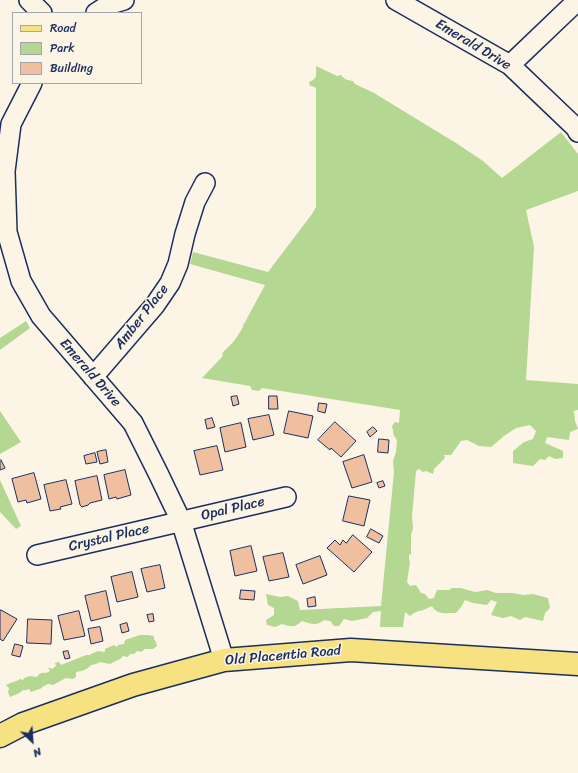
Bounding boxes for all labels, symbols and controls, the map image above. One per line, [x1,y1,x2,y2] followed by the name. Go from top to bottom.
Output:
[12,12,142,84] legend
[432,16,514,74] street label: Emerald Drive
[50,17,76,39] text: Road
[50,37,75,59] text: Park
[50,57,93,79] text: Building
[111,281,173,353] street label: Amber Place
[56,335,124,411] street label: Emerald Drive
[200,494,266,524] street label: Opal Place
[67,521,151,555] street label: Crystal Place
[224,643,342,669] street label: Old Placentia Road
[12,721,52,761] north arrow
[30,742,45,763] text: N

